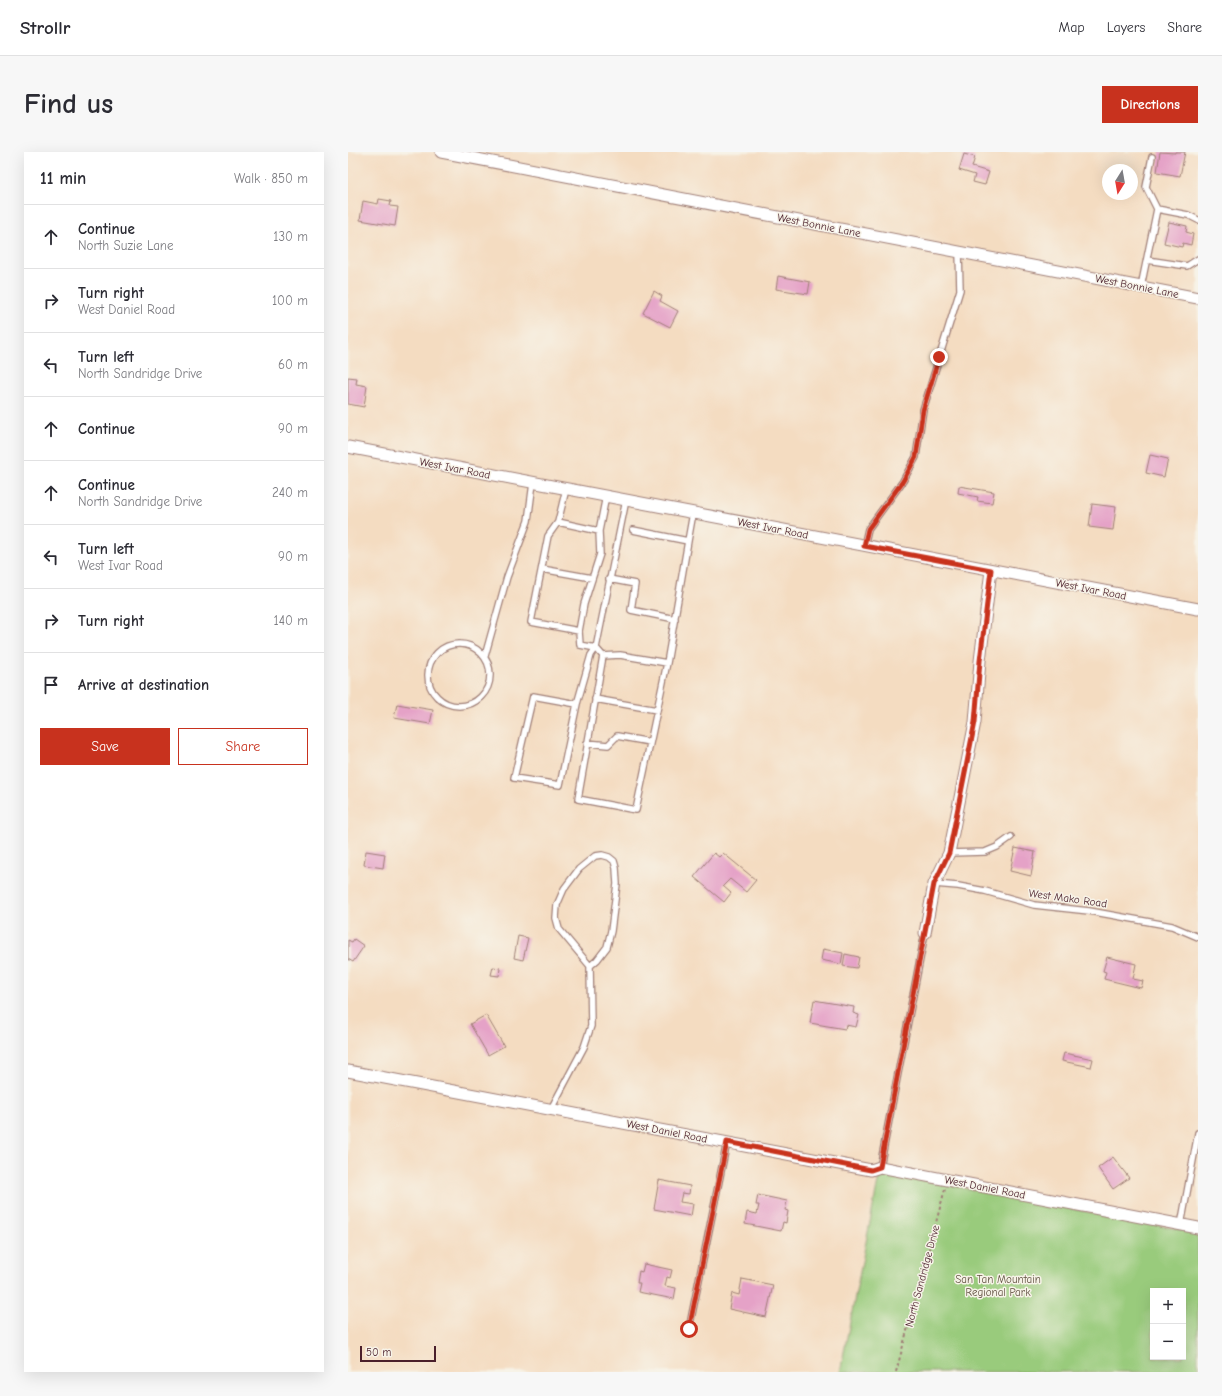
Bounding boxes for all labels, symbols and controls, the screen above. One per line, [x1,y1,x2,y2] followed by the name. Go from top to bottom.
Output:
[20,17,70,39] text: Strollr
[1058,19,1085,36] text: Map
[1107,19,1145,36] text: Layers
[1167,19,1202,36] text: Share
[1102,86,1198,123] button: Directions
[24,88,113,120] text: Find us
[1102,164,1138,200] north arrow
[40,169,86,188] text: 11 min
[234,171,308,186] text: Walk · 850 m
[776,211,862,240] street label: West Bonnie Lane
[78,220,135,238] text: Continue
[40,226,62,248] icon: ahead
[273,229,308,244] text: 130 m
[78,238,174,253] text: North Suzie Lane
[1094,272,1180,301] street label: West Bonnie Lane
[78,284,144,302] text: Turn right
[40,290,62,312] icon: right
[272,293,308,308] text: 100 m
[78,302,175,317] text: West Daniel Road
[78,348,134,366] text: Turn left
[930,348,948,366] route end
[40,354,62,376] icon: left
[278,357,308,372] text: 60 m
[78,366,202,381] text: North Sandridge Drive
[40,418,62,440] icon: ahead
[78,420,135,438] text: Continue
[278,421,308,436] text: 90 m
[418,455,492,482] street label: West Ivar Road
[78,476,135,494] text: Continue
[40,482,62,504] icon: ahead
[272,485,308,500] text: 240 m
[78,494,202,509] text: North Sandridge Drive
[736,515,810,542] street label: West Ivar Road
[78,540,134,558] text: Turn left
[40,546,62,568] icon: left
[278,549,308,564] text: 90 m
[78,558,163,573] text: West Ivar Road
[1054,576,1128,603] street label: West Ivar Road
[40,610,62,632] icon: right
[78,612,144,630] text: Turn right
[274,613,308,628] text: 140 m
[40,674,62,696] icon: arrive
[78,676,209,694] text: Arrive at destination
[40,728,170,765] button: Save
[178,728,308,765] button: Share
[1028,887,1108,910] street label: West Mako Road
[625,1117,709,1146] street label: West Daniel Road
[943,1173,1027,1202] street label: West Daniel Road
[903,1223,942,1329] street label: North Sandridge Drive
[955,1273,1041,1299] park label: San Tan Mountain Regional Park
[1150,1288,1186,1360] map controls
[1150,1288,1186,1324] button: +
[680,1320,698,1338] route start
[1150,1324,1186,1360] button: −
[360,1344,436,1363] scale bar
[366,1346,391,1359] text: 50 m

